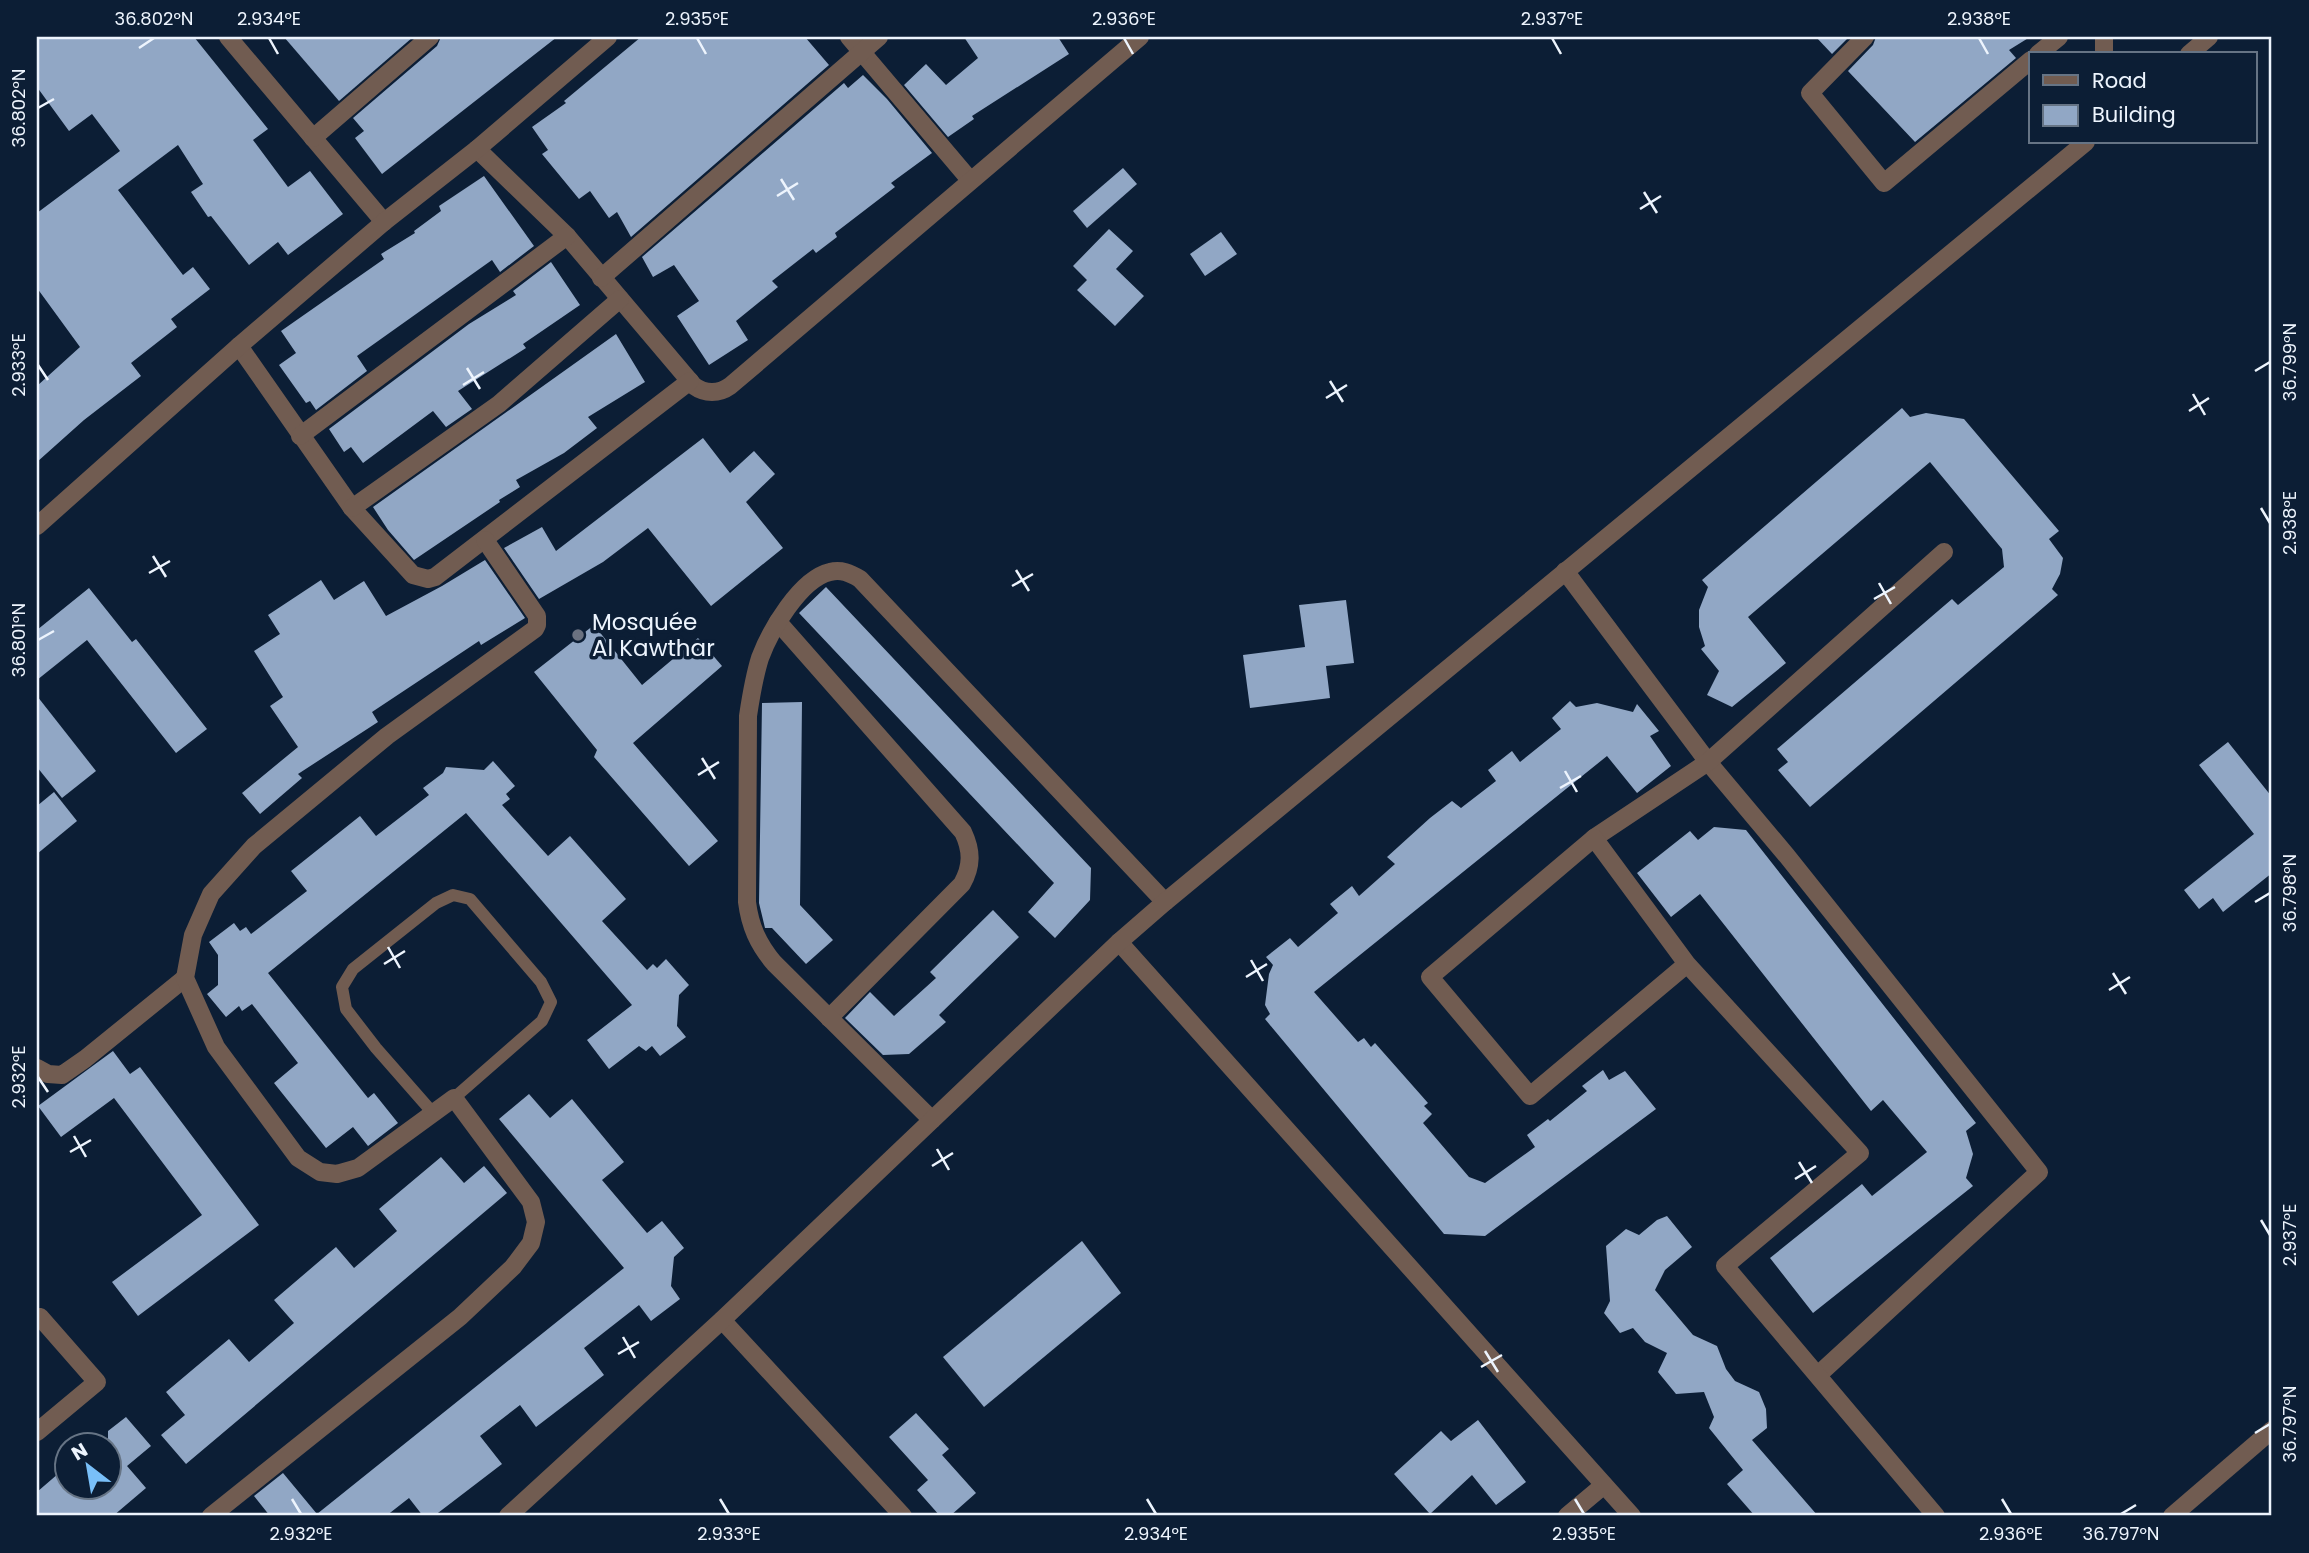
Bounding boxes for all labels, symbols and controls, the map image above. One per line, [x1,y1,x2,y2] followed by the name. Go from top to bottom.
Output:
[115,6,193,31] text: 36.802°N
[237,6,301,31] text: 2.934°E
[665,6,729,31] text: 2.935°E
[1092,6,1156,31] text: 2.936°E
[1521,6,1583,31] text: 2.937°E
[1947,6,2011,31] text: 2.938°E
[2029,52,2256,144] legend
[2092,66,2147,95] text: Road
[6,69,31,147] text: 36.802°N
[2092,100,2176,129] text: Building
[2277,323,2302,401] text: 36.799°N
[6,333,31,397] text: 2.933°E
[2277,491,2302,555] text: 2.938°E
[6,603,31,677] text: 36.801°N
[592,606,715,664] place label: Mosquée Al Kawthar
[570,627,586,643] marker: Mosquée Al Kawthar
[2277,854,2302,932] text: 36.798°N
[6,1045,31,1109] text: 2.932°E
[2277,1204,2302,1266] text: 2.937°E
[2277,1386,2302,1462] text: 36.797°N
[52,1430,122,1500] north arrow
[66,1437,93,1467] text: N
[269,1521,333,1546] text: 2.932°E
[697,1521,761,1546] text: 2.933°E
[1124,1521,1188,1546] text: 2.934°E
[1552,1521,1616,1546] text: 2.935°E
[1979,1521,2043,1546] text: 2.936°E
[2083,1521,2159,1546] text: 36.797°N

